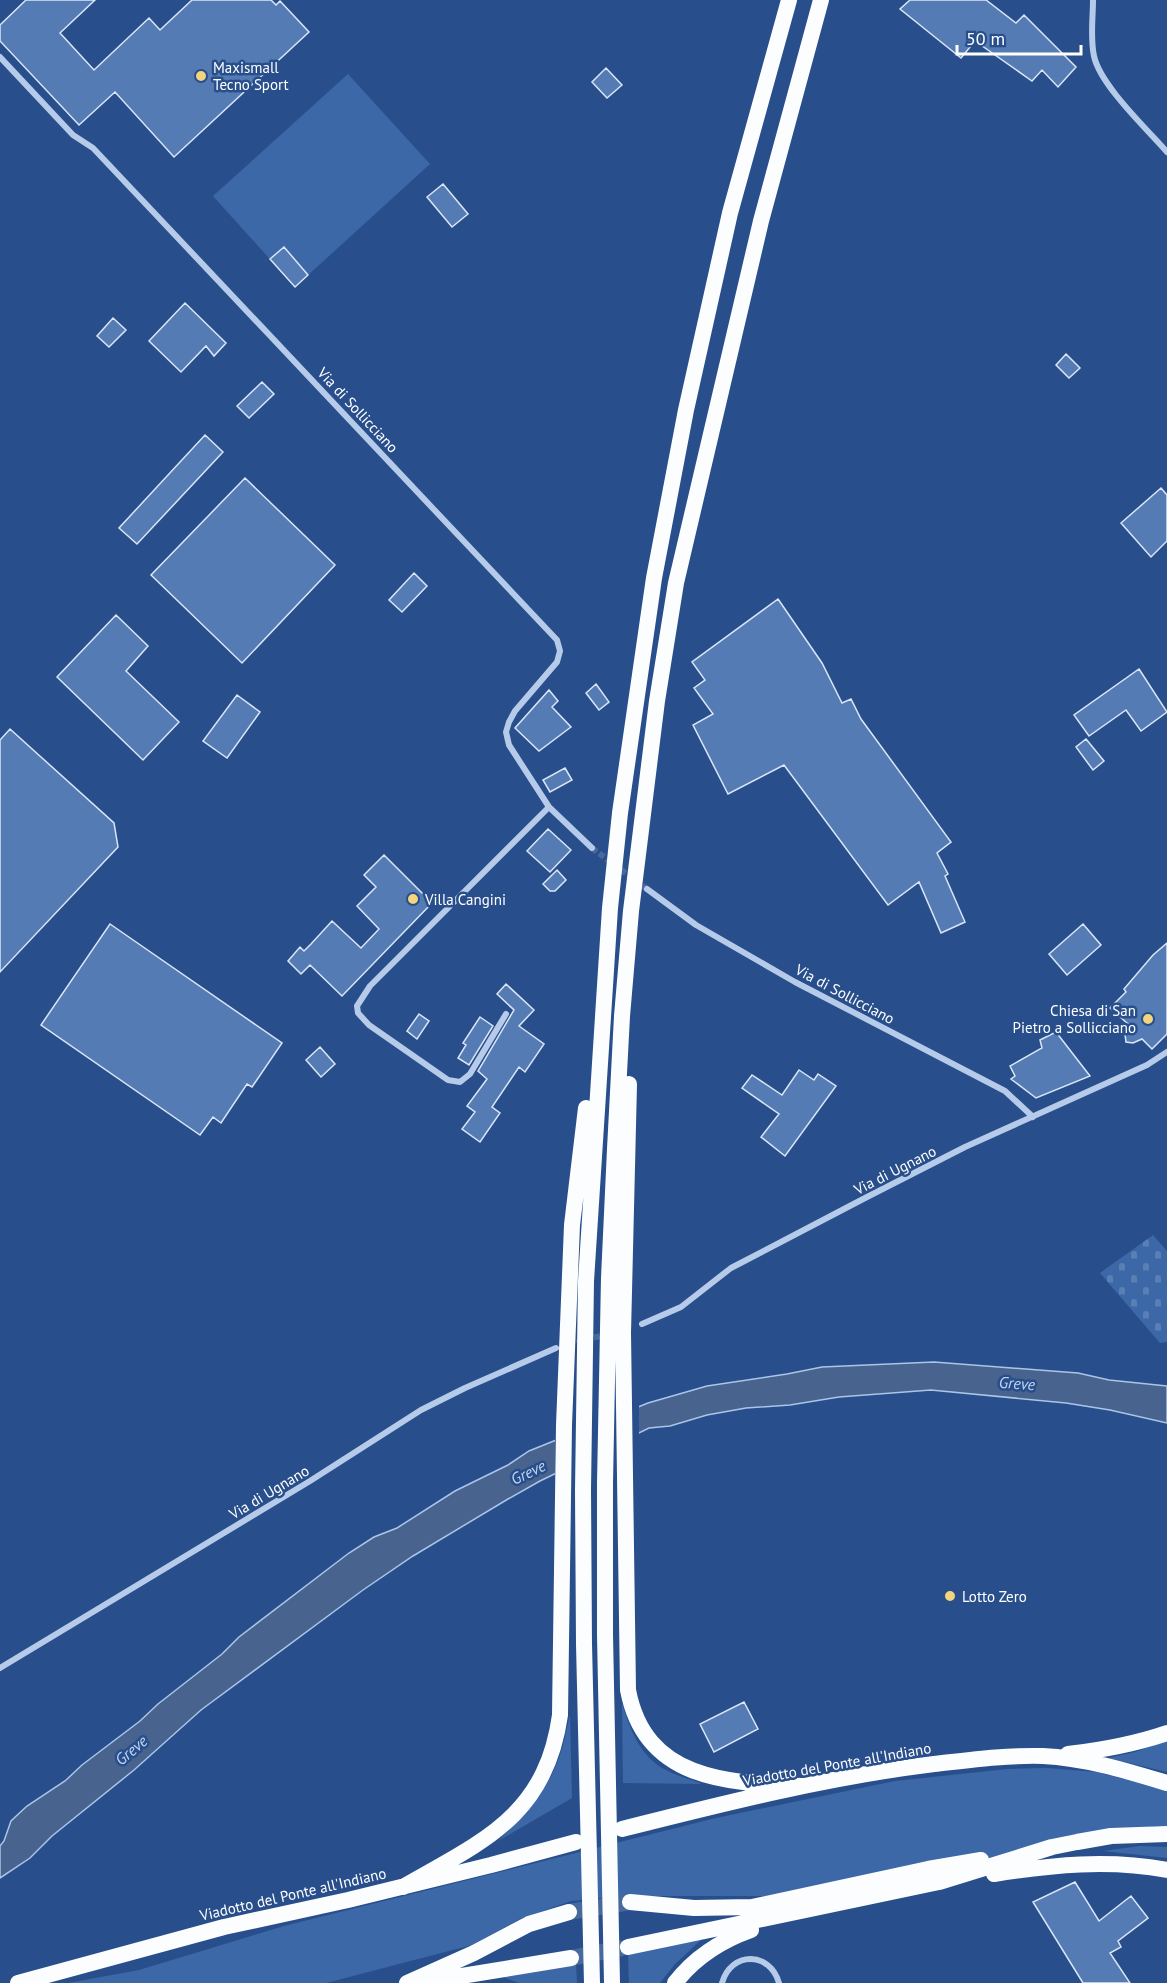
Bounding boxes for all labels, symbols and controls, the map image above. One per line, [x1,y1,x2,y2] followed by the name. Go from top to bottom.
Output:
[957,18,1082,56] scale bar
[966,27,1005,50] text: 50 m
[213,58,289,94] place label: Maxismall Tecno Sport
[194,69,208,83] marker: Maxismall Tecno Sport
[313,363,402,457] street label: Via di Sollicciano
[424,890,506,909] place label: Villa Cangini
[406,892,420,906] marker: Villa Cangini
[791,959,898,1028] street label: Via di Sollicciano
[1013,1001,1136,1037] place label: Chiesa di San Pietro a Sollicciano
[1141,1012,1155,1026] marker: Chiesa di San Pietro a Sollicciano
[850,1141,939,1199] street label: Via di Ugnano
[998,1372,1036,1394] water label: Greve
[507,1455,549,1489] water label: Greve
[225,1461,312,1524] street label: Via di Ugnano
[962,1587,1027,1606] place label: Lotto Zero
[943,1589,957,1603] marker: Lotto Zero
[111,1730,152,1769] water label: Greve
[740,1738,933,1790] street label: Viadotto del Ponte all'Indiano
[197,1863,388,1925] street label: Viadotto del Ponte all'Indiano

